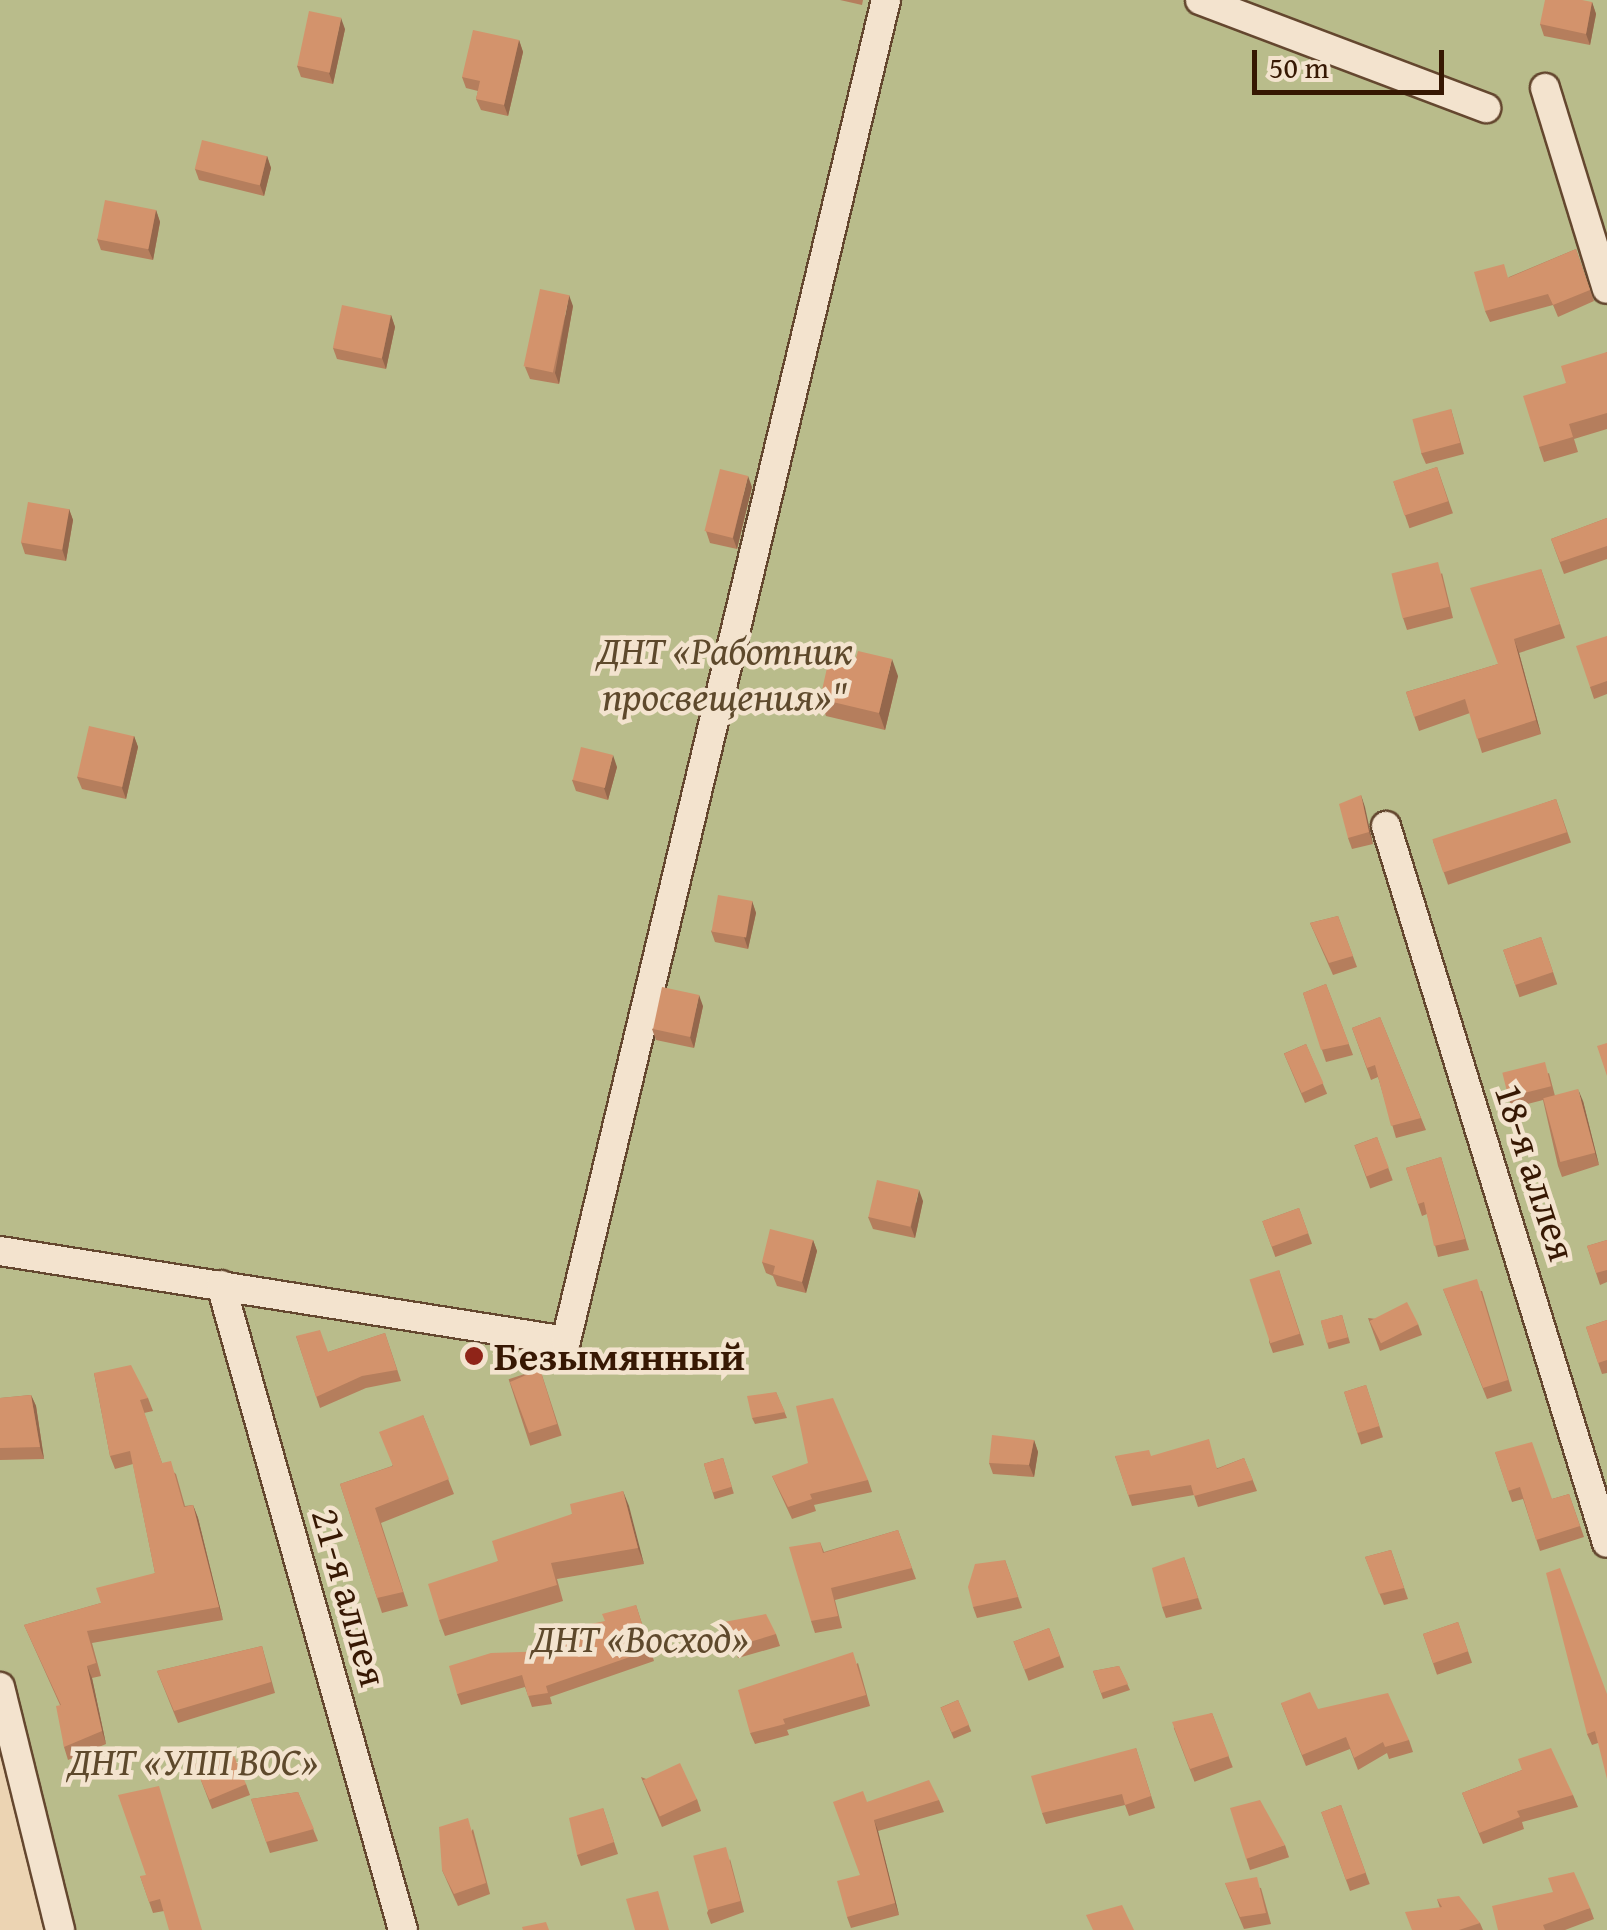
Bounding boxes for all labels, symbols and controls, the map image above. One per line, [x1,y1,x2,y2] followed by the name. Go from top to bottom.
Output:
[1257,30,1450,92] scale bar
[1269,45,1329,89] text: 50 m
[597,626,853,720] park label: ДНТ «Работник просвещения»"
[1485,1077,1587,1267] street label: 18-я аллея
[494,1332,745,1380] place label: Безымянный
[463,1345,485,1367] marker: Безымянный
[302,1502,398,1692] street label: 21-я аллея
[531,1614,749,1662] park label: ДНТ «Восход»
[68,1737,318,1785] park label: ДНТ «УПП ВОС»

